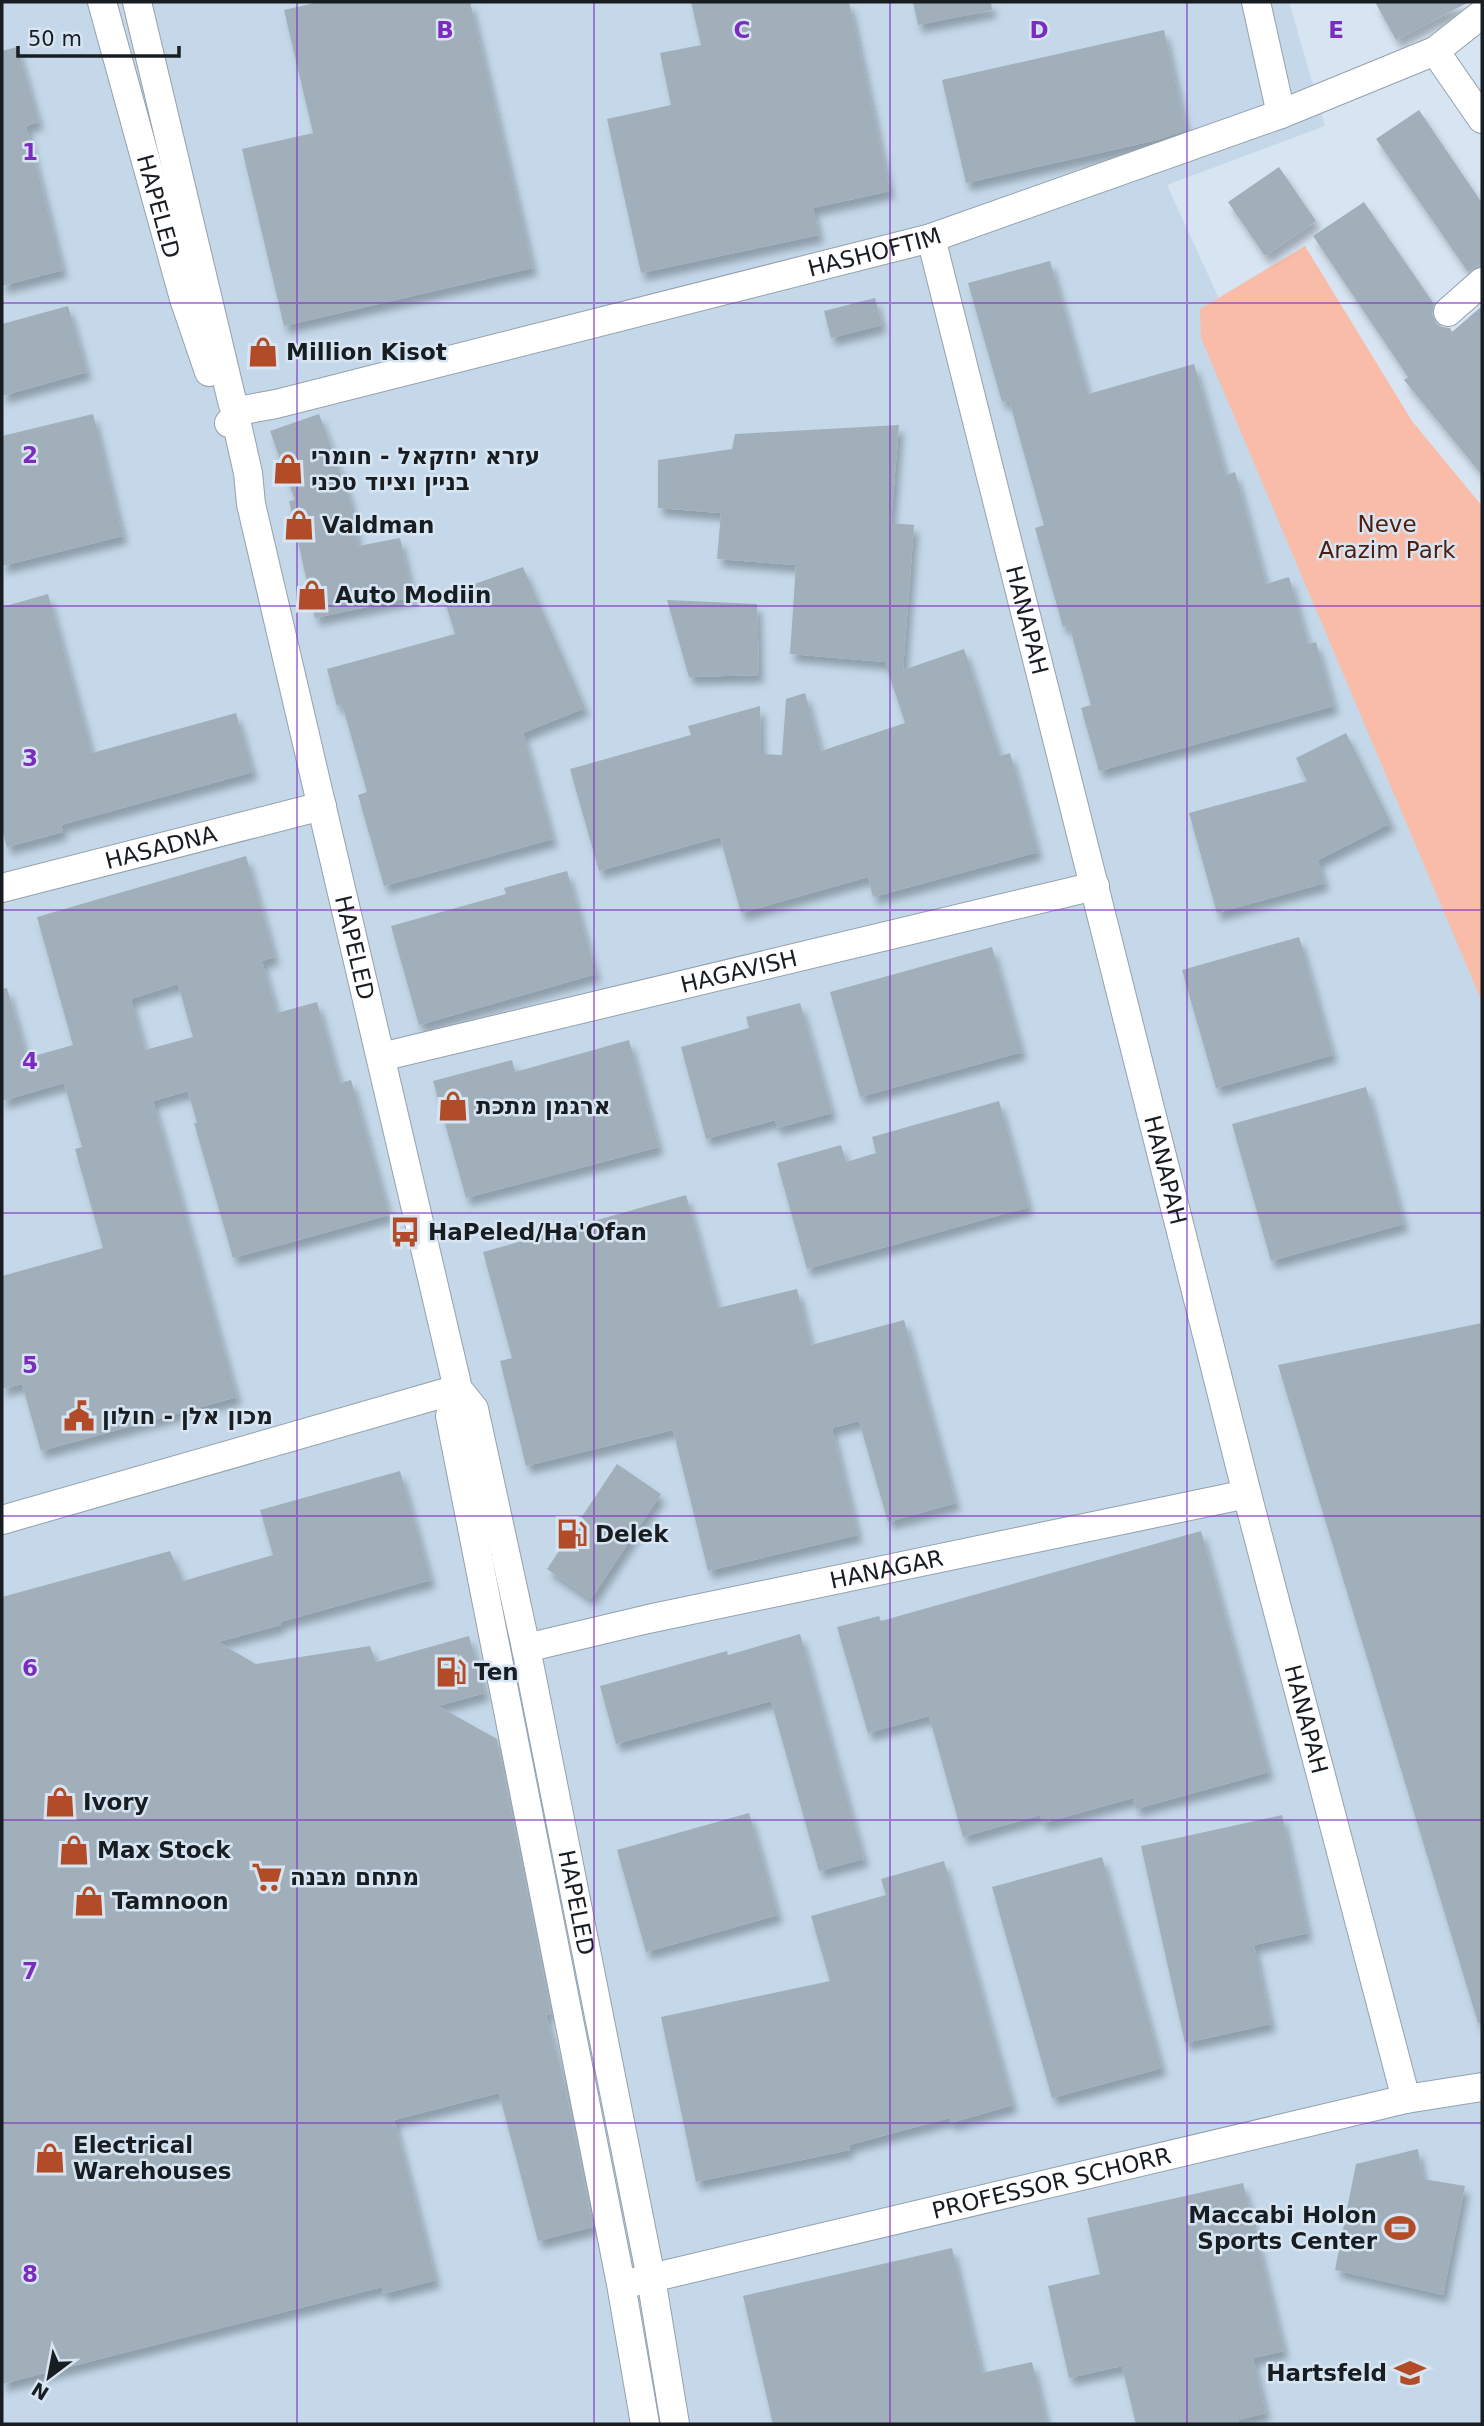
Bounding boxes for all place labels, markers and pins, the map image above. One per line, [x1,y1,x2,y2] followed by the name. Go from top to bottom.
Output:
[246,335,280,369] shop icon: Million Kisot
[286,339,447,365] place label: Million Kisot
[311,443,540,496] place label: עזרא יחזקאל - חומרי בניין וציוד טכני
[271,452,305,486] shop icon: עזרא יחזקאל - חומרי בניין וציוד טכני
[282,508,316,542] shop icon: Valdman
[322,512,434,538] place label: Valdman
[295,578,329,612] shop icon: Auto Modiin
[335,582,491,608] place label: Auto Modiin
[436,1089,470,1123] shop icon: ארגמן מתכת
[476,1093,611,1120] place label: ארגמן מתכת
[388,1215,422,1249] bus stop icon: HaPeled/Ha'Ofan
[428,1219,647,1245] place label: HaPeled/Ha'Ofan
[62,1399,96,1433] public building icon: מכון אלן - חולון
[102,1403,273,1430] place label: מכון אלן - חולון
[555,1517,589,1551] fuel station icon: Delek
[595,1521,669,1547] place label: Delek
[434,1655,468,1689] fuel station icon: Ten
[474,1659,519,1685] place label: Ten
[43,1785,77,1819] shop icon: Ivory
[83,1789,149,1815] place label: Ivory
[57,1833,91,1867] shop icon: Max Stock
[97,1837,231,1863] place label: Max Stock
[250,1860,284,1894] supermarket icon: מתחם מבנה
[290,1864,419,1890] place label: מתחם מבנה
[72,1884,106,1918] shop icon: Tamnoon
[112,1888,229,1914] place label: Tamnoon
[73,2132,232,2184] place label: Electrical Warehouses
[33,2141,67,2175] shop icon: Electrical Warehouses
[1188,2202,1378,2254] place label: Maccabi Holon Sports Center
[1383,2211,1417,2245] sports icon: Maccabi Holon Sports Center
[1393,2356,1427,2390] school or university icon: Hartsfeld
[1266,2360,1387,2386] place label: Hartsfeld

